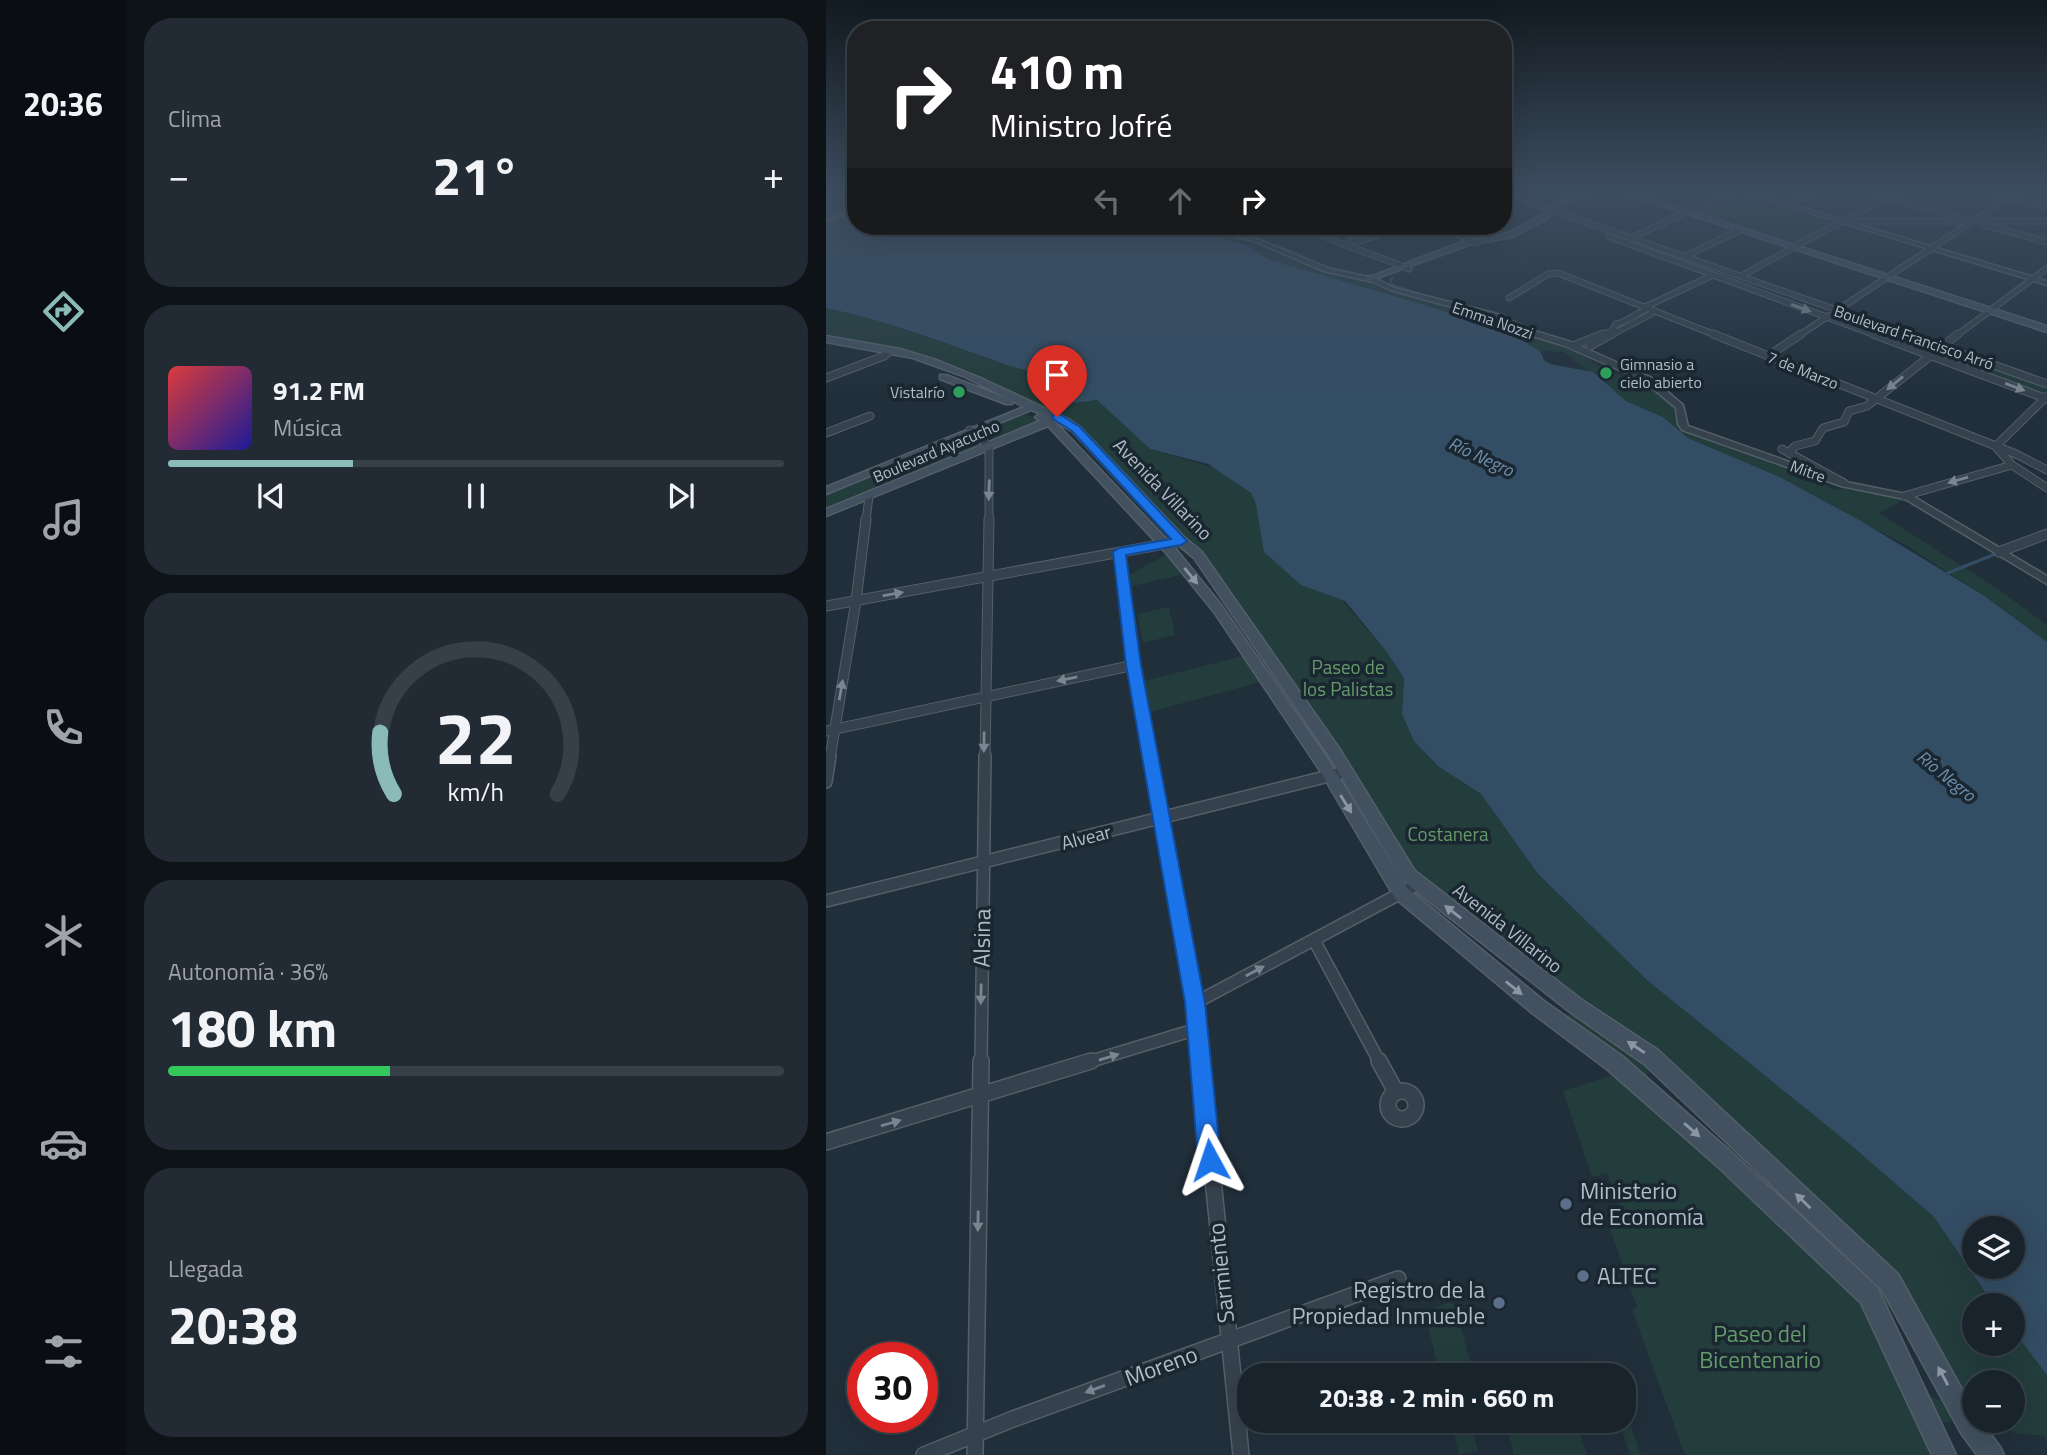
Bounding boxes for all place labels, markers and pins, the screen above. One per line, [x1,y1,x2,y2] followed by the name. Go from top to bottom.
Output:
[1027,345,1087,417] pin
[1620,352,1702,394] place label: Gimnasio a cielo abierto
[1598,365,1614,381] marker: Gimnasio a cielo abierto
[890,380,945,404] place label: Vistalrío
[951,384,967,400] marker: Vistalrío
[1580,1173,1704,1234] place label: Ministerio de Economía
[1558,1196,1574,1212] marker: Ministerio de Economía
[1597,1258,1657,1293] place label: ALTEC
[1575,1268,1591,1284] marker: ALTEC
[1292,1272,1485,1333] place label: Registro de la Propiedad Inmueble
[1491,1295,1507,1311] marker: Registro de la Propiedad Inmueble

